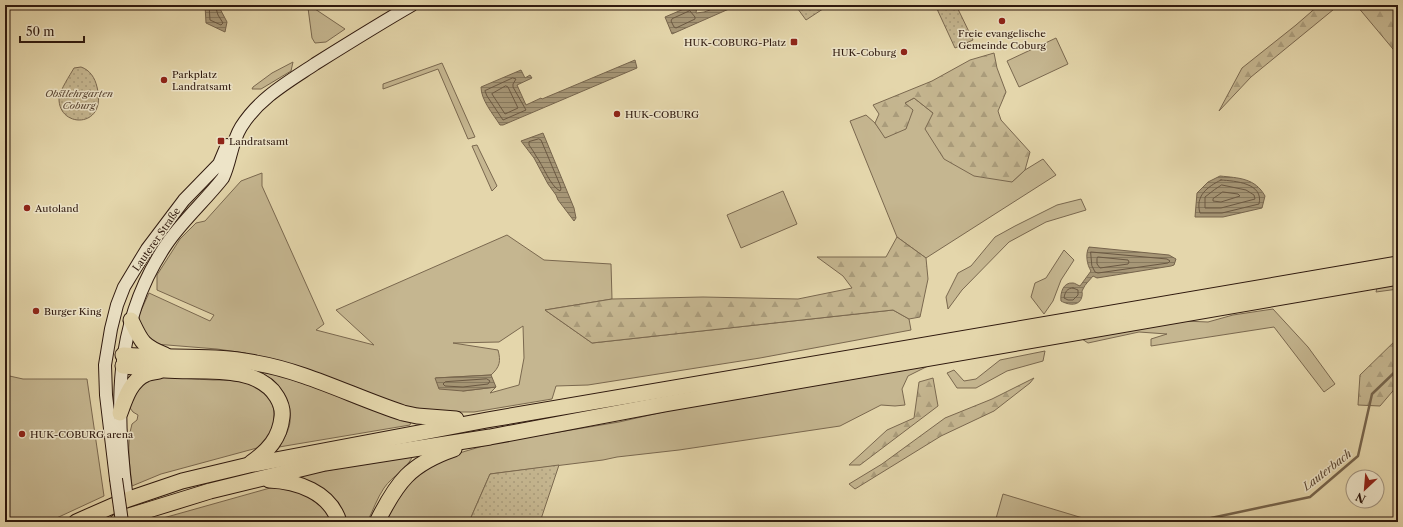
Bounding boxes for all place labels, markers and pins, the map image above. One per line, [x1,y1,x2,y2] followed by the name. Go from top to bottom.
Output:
[997,16,1007,26] marker: Freie evangelische Gemeinde Coburg
[958,27,1047,52] place label: Freie evangelische Gemeinde Coburg
[684,36,786,49] place label: HUK-COBURG-Platz
[789,37,799,47] marker: HUK-COBURG-Platz
[832,46,897,59] place label: HUK-Coburg
[899,47,909,57] marker: HUK-Coburg
[172,68,232,93] place label: Parkplatz Landratsamt
[159,75,169,85] marker: Parkplatz Landratsamt
[625,108,699,121] place label: HUK-COBURG
[612,109,622,119] marker: HUK-COBURG
[229,135,289,148] place label: Landratsamt
[216,136,226,146] marker: Landratsamt
[34,202,79,215] place label: Autoland
[22,203,32,213] marker: Autoland
[44,305,102,318] place label: Burger King
[31,306,41,316] marker: Burger King
[30,428,134,441] place label: HUK-COBURG arena
[17,429,27,439] marker: HUK-COBURG arena

